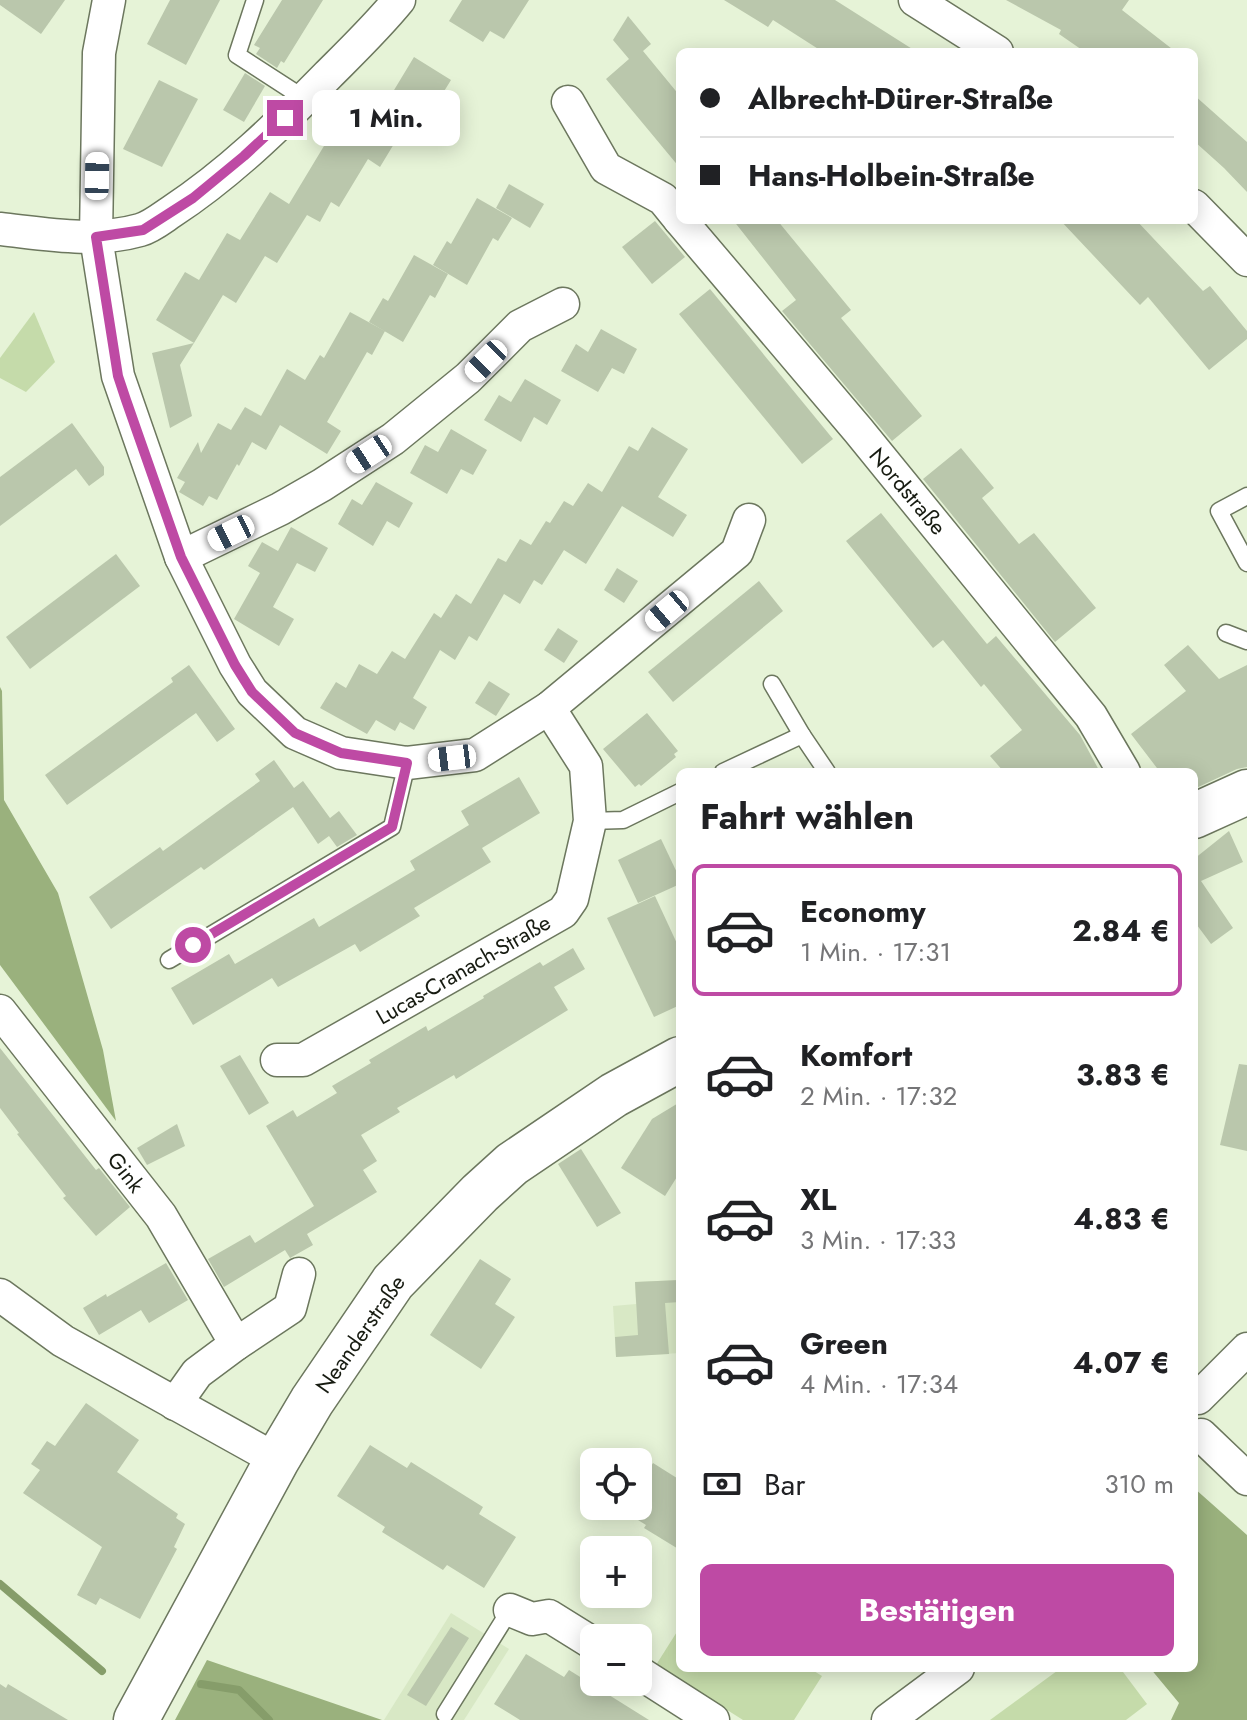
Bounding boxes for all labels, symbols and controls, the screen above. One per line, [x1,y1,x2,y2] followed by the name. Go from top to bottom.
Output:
[748,77,1053,120] text: Albrecht-Dürer-Straße
[313,90,461,146] callout: 1 Min.
[349,99,423,137] text: 1 Min.
[267,100,303,136] route end
[85,152,109,200] car
[748,154,1035,197] text: Hans-Holbein-Straße
[461,336,511,386] car
[342,431,396,477] car
[862,440,954,542] street label: Nordstraße
[204,512,258,554] car
[641,586,693,636] car
[427,743,477,773] car
[700,790,914,842] text: Fahrt wählen
[800,890,926,933] text: Economy
[704,894,776,966] icon: car
[370,906,556,1032] street label: Lucas-Cranach-Straße
[1072,909,1170,952] text: 2.84 €
[175,927,211,963] route start
[800,933,951,971] text: 1 Min. · 17:31
[800,1034,912,1077] text: Komfort
[704,1038,776,1110] icon: car
[1076,1053,1170,1096] text: 3.83 €
[800,1077,957,1115] text: 2 Min. · 17:32
[100,1145,152,1199] street label: Gink
[800,1178,836,1221] text: XL
[704,1182,776,1254] icon: car
[1073,1197,1170,1240] text: 4.83 €
[800,1221,956,1259] text: 3 Min. · 17:33
[307,1268,413,1400] street label: Neanderstraße
[800,1322,888,1365] text: Green
[704,1326,776,1398] icon: car
[1073,1341,1170,1384] text: 4.07 €
[800,1365,958,1403] text: 4 Min. · 17:34
[580,1448,652,1696] map controls
[580,1448,652,1520] button: locate
[700,1462,744,1506] icon: cash
[764,1463,805,1506] text: Bar
[1104,1465,1174,1503] text: 310 m
[580,1536,652,1608] button: +
[700,1564,1174,1656] button: Bestätigen
[580,1624,652,1696] button: −

